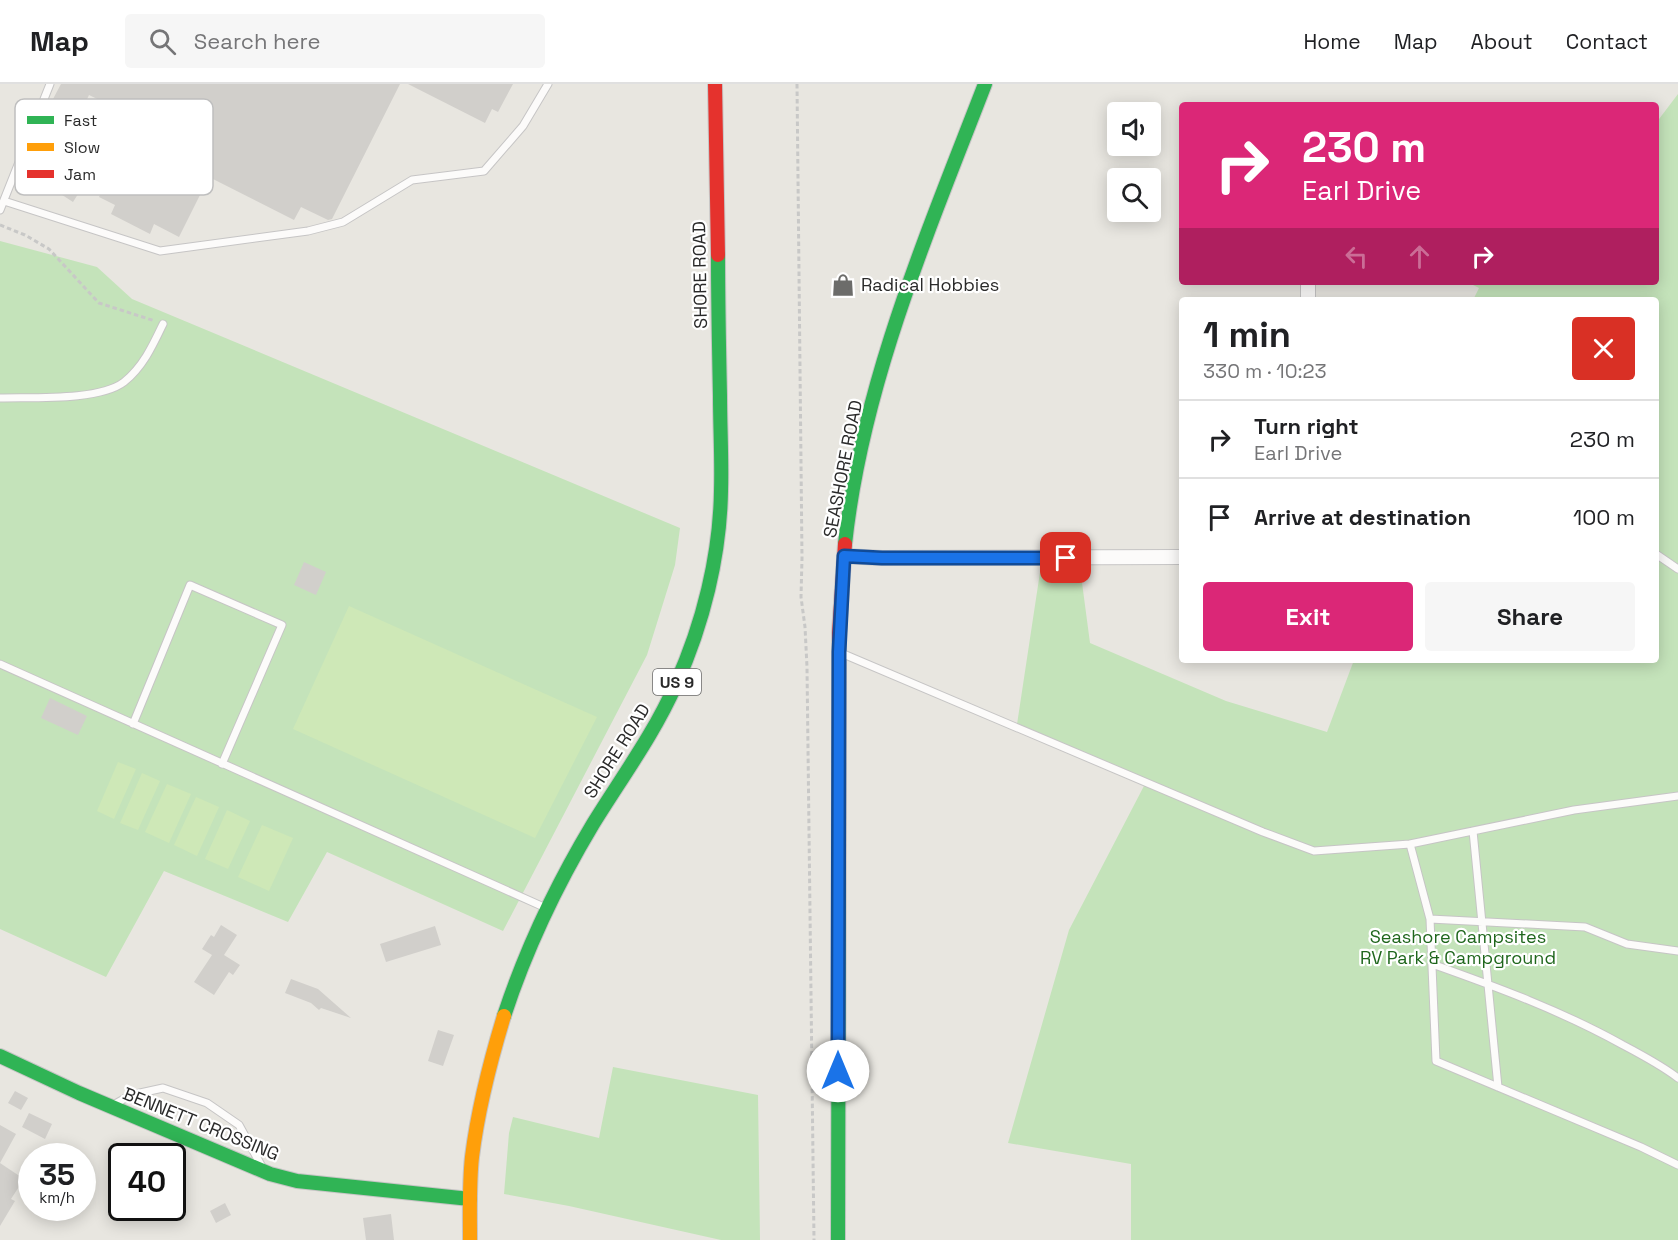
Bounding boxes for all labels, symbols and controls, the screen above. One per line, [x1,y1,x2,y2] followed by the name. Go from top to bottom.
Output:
[125,14,545,68] search box
[30,23,89,59] text: Map
[146,25,179,58] icon: search
[194,27,321,55] text: Search here
[1303,28,1361,55] text: Home
[1394,28,1438,55] text: Map
[1471,28,1533,55] text: About
[1566,28,1648,55] text: Contact
[15,99,213,195] legend
[1107,102,1161,222] map controls
[1107,102,1161,156] button: sound
[64,110,97,131] text: Fast
[1302,121,1426,174] text: 230 m
[1203,126,1281,204] icon: right
[64,137,100,158] text: Slow
[64,164,96,185] text: Jam
[1107,168,1161,222] button: search
[1302,173,1421,208] text: Earl Drive
[687,221,712,329] street label: SHORE ROAD
[1340,240,1373,273] icon: left
[1403,240,1436,273] icon: ahead
[1466,240,1499,273] icon: right
[830,272,856,298] shop icon: Radical Hobbies
[861,273,999,296] place label: Radical Hobbies
[1203,312,1291,358] text: 1 min
[1572,317,1635,380] button: close
[1203,358,1327,384] text: 330 m · 10:23
[818,398,867,540] street label: SEASHORE ROAD
[1254,412,1359,440] text: Turn right
[1203,423,1236,456] icon: right
[1570,425,1635,453] text: 230 m
[1254,440,1342,466] text: Earl Drive
[1203,501,1236,534] icon: arrive
[1254,503,1471,531] text: Arrive at destination
[1573,503,1635,531] text: 100 m
[1040,532,1091,583] pin
[1049,541,1082,574] icon: arrive
[1203,582,1413,651] button: Exit
[1425,582,1635,651] button: Share
[653,669,701,695] road number: US 9
[578,699,655,802] street label: SHORE ROAD
[1360,925,1556,969] park label: Seashore Campsites RV Park & Campground
[806,1039,870,1103] position arrow
[120,1082,283,1165] street label: BENNETT CROSSING
[108,1143,186,1221] speed limit sign: 40
[39,1155,75,1194] text: 35
[39,1188,75,1207] text: km/h

